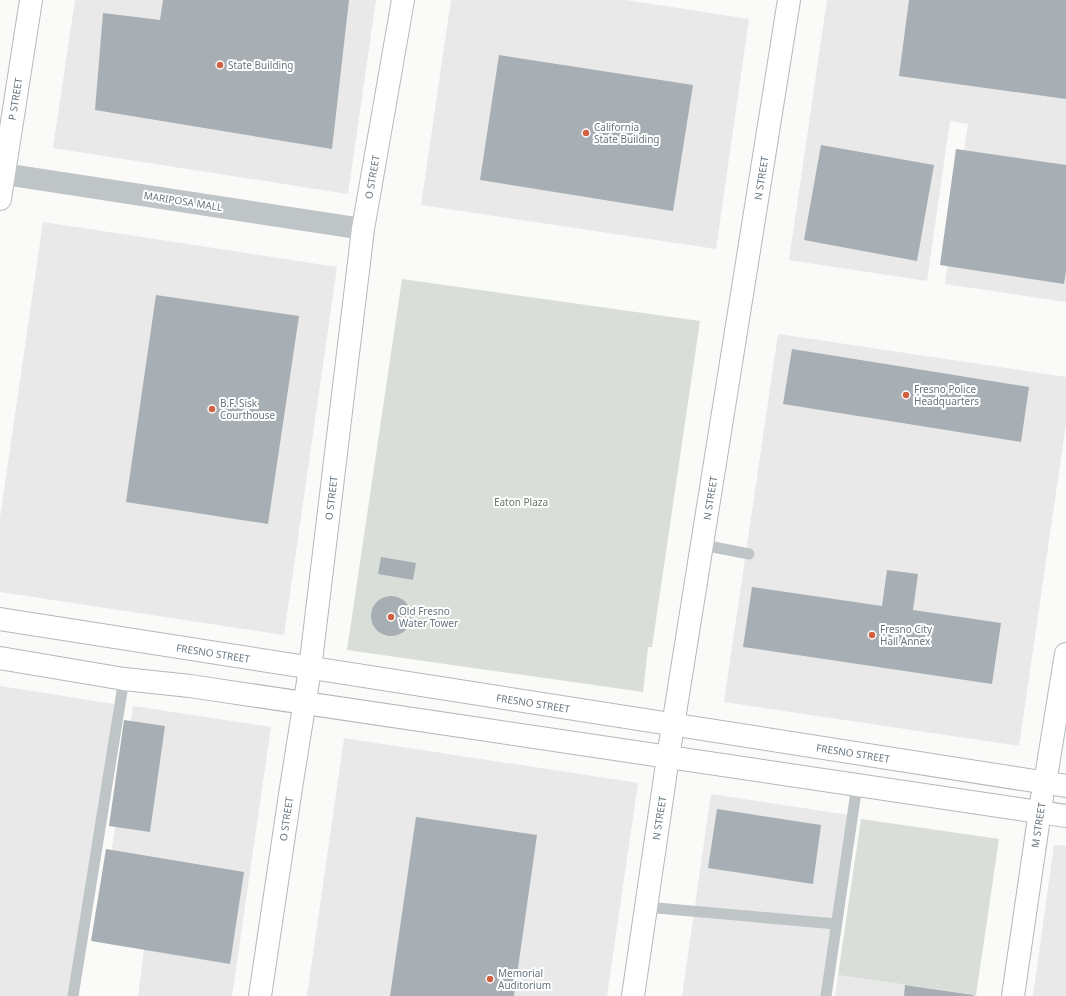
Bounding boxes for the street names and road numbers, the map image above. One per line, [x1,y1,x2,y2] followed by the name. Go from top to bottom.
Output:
[5,76,25,121] street label: P STREET
[361,154,383,200] street label: O STREET
[751,155,771,201] street label: N STREET
[143,188,223,214] street label: MARIPOSA MALL
[321,475,341,521] street label: O STREET
[700,475,720,521] street label: N STREET
[175,640,251,666] street label: FRESNO STREET
[495,690,571,716] street label: FRESNO STREET
[815,740,891,766] street label: FRESNO STREET
[649,795,669,841] street label: N STREET
[276,796,296,842] street label: O STREET
[1028,801,1049,849] street label: M STREET

